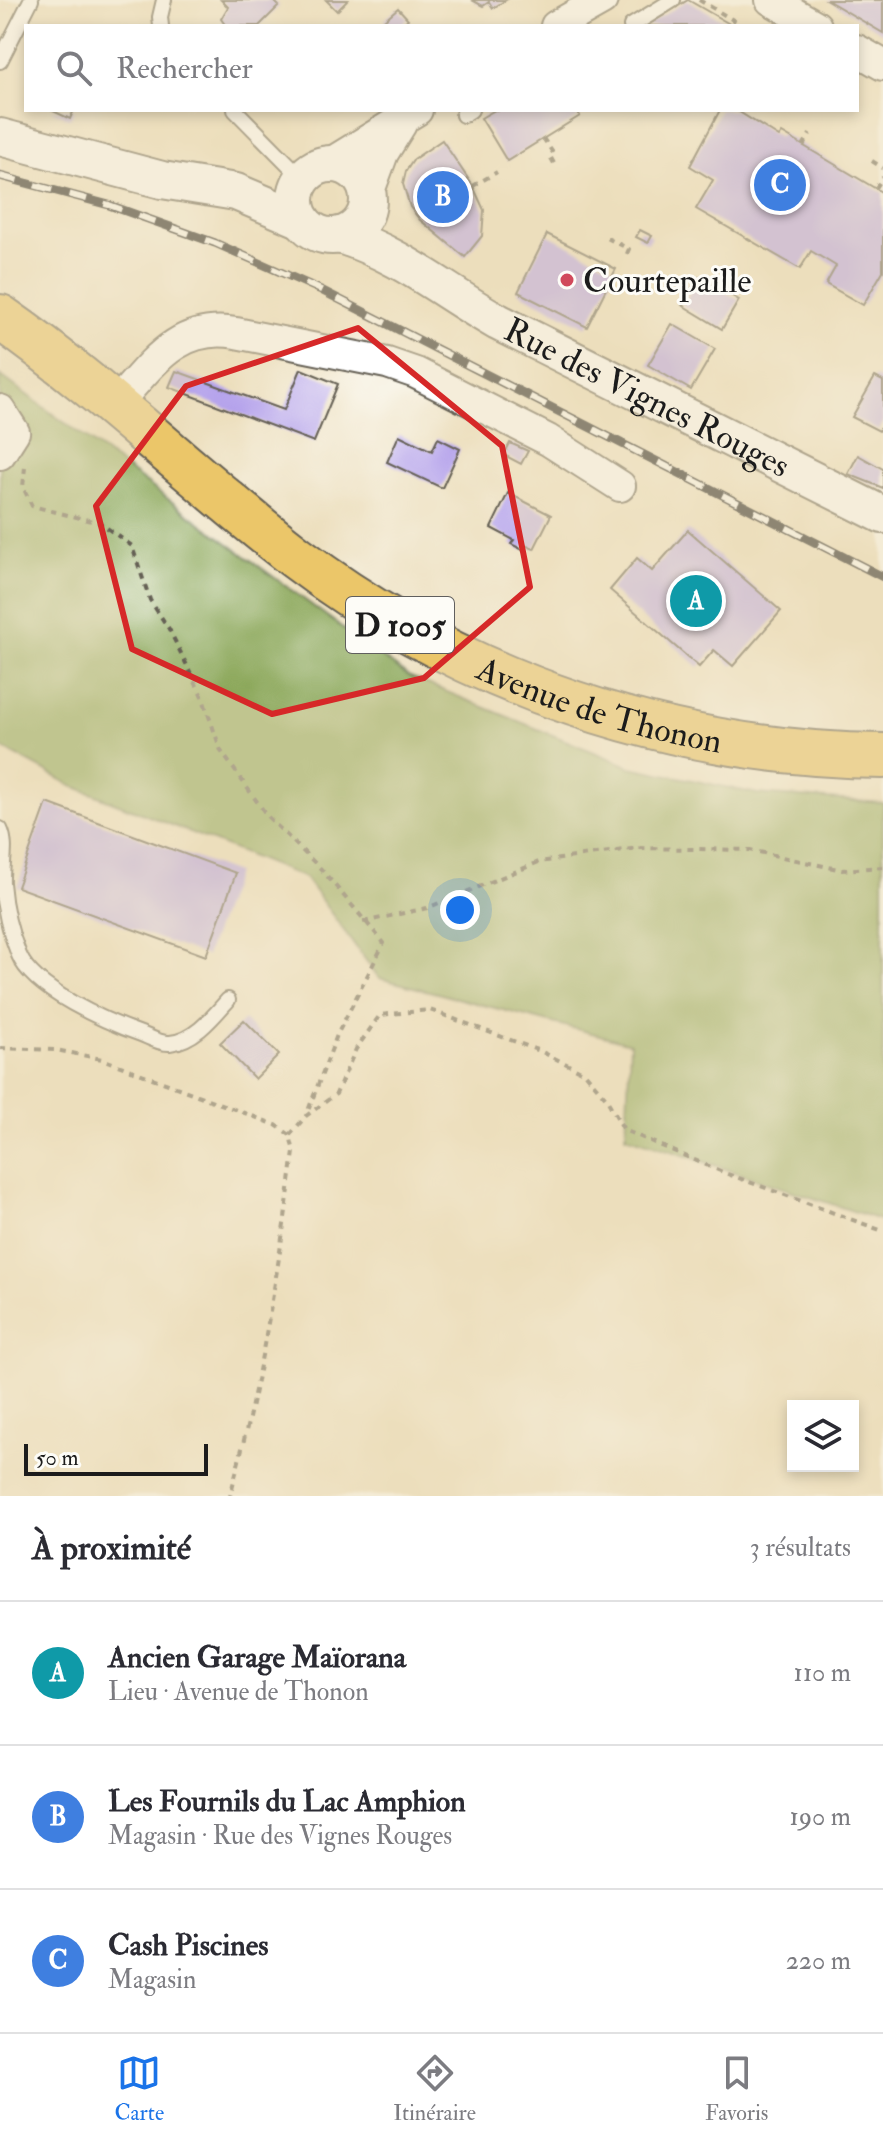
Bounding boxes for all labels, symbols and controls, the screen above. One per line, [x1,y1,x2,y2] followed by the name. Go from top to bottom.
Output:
[24,24,859,112] search box
[52,46,96,90] icon: search
[116,50,253,87] text: Rechercher
[754,155,806,215] pin: C
[417,167,469,227] pin: B
[583,260,752,303] place label: Courtepaille
[558,271,576,289] marker: Courtepaille
[497,309,797,488] street label: Rue des Vignes Rouges
[670,571,722,631] pin: A
[346,597,454,653] road number: D 1005
[469,647,725,764] street label: Avenue de Thonon
[440,890,480,930] your location
[787,1400,859,1472] map controls
[787,1400,859,1472] button: layers
[24,1440,208,1476] scale bar
[36,1444,78,1472] text: 50 m
[32,1527,191,1570] text: À proximité
[750,1532,851,1564] text: 3 résultats
[108,1639,406,1676] text: Ancien Garage Maïorana
[50,1657,66,1689] text: A
[794,1657,851,1689] text: 110 m
[108,1676,369,1708] text: Lieu · Avenue de Thonon
[108,1783,466,1820] text: Les Fournils du Lac Amphion
[49,1801,67,1833] text: B
[790,1801,851,1833] text: 190 m
[108,1820,452,1852] text: Magasin · Rue des Vignes Rouges
[108,1927,268,1964] text: Cash Piscines
[48,1945,68,1977] text: C
[786,1945,851,1977] text: 220 m
[108,1964,196,1996] text: Magasin
[115,2051,164,2127] tab: Carte
[393,2051,476,2127] tab: Itinéraire
[705,2051,768,2127] tab: Favoris

